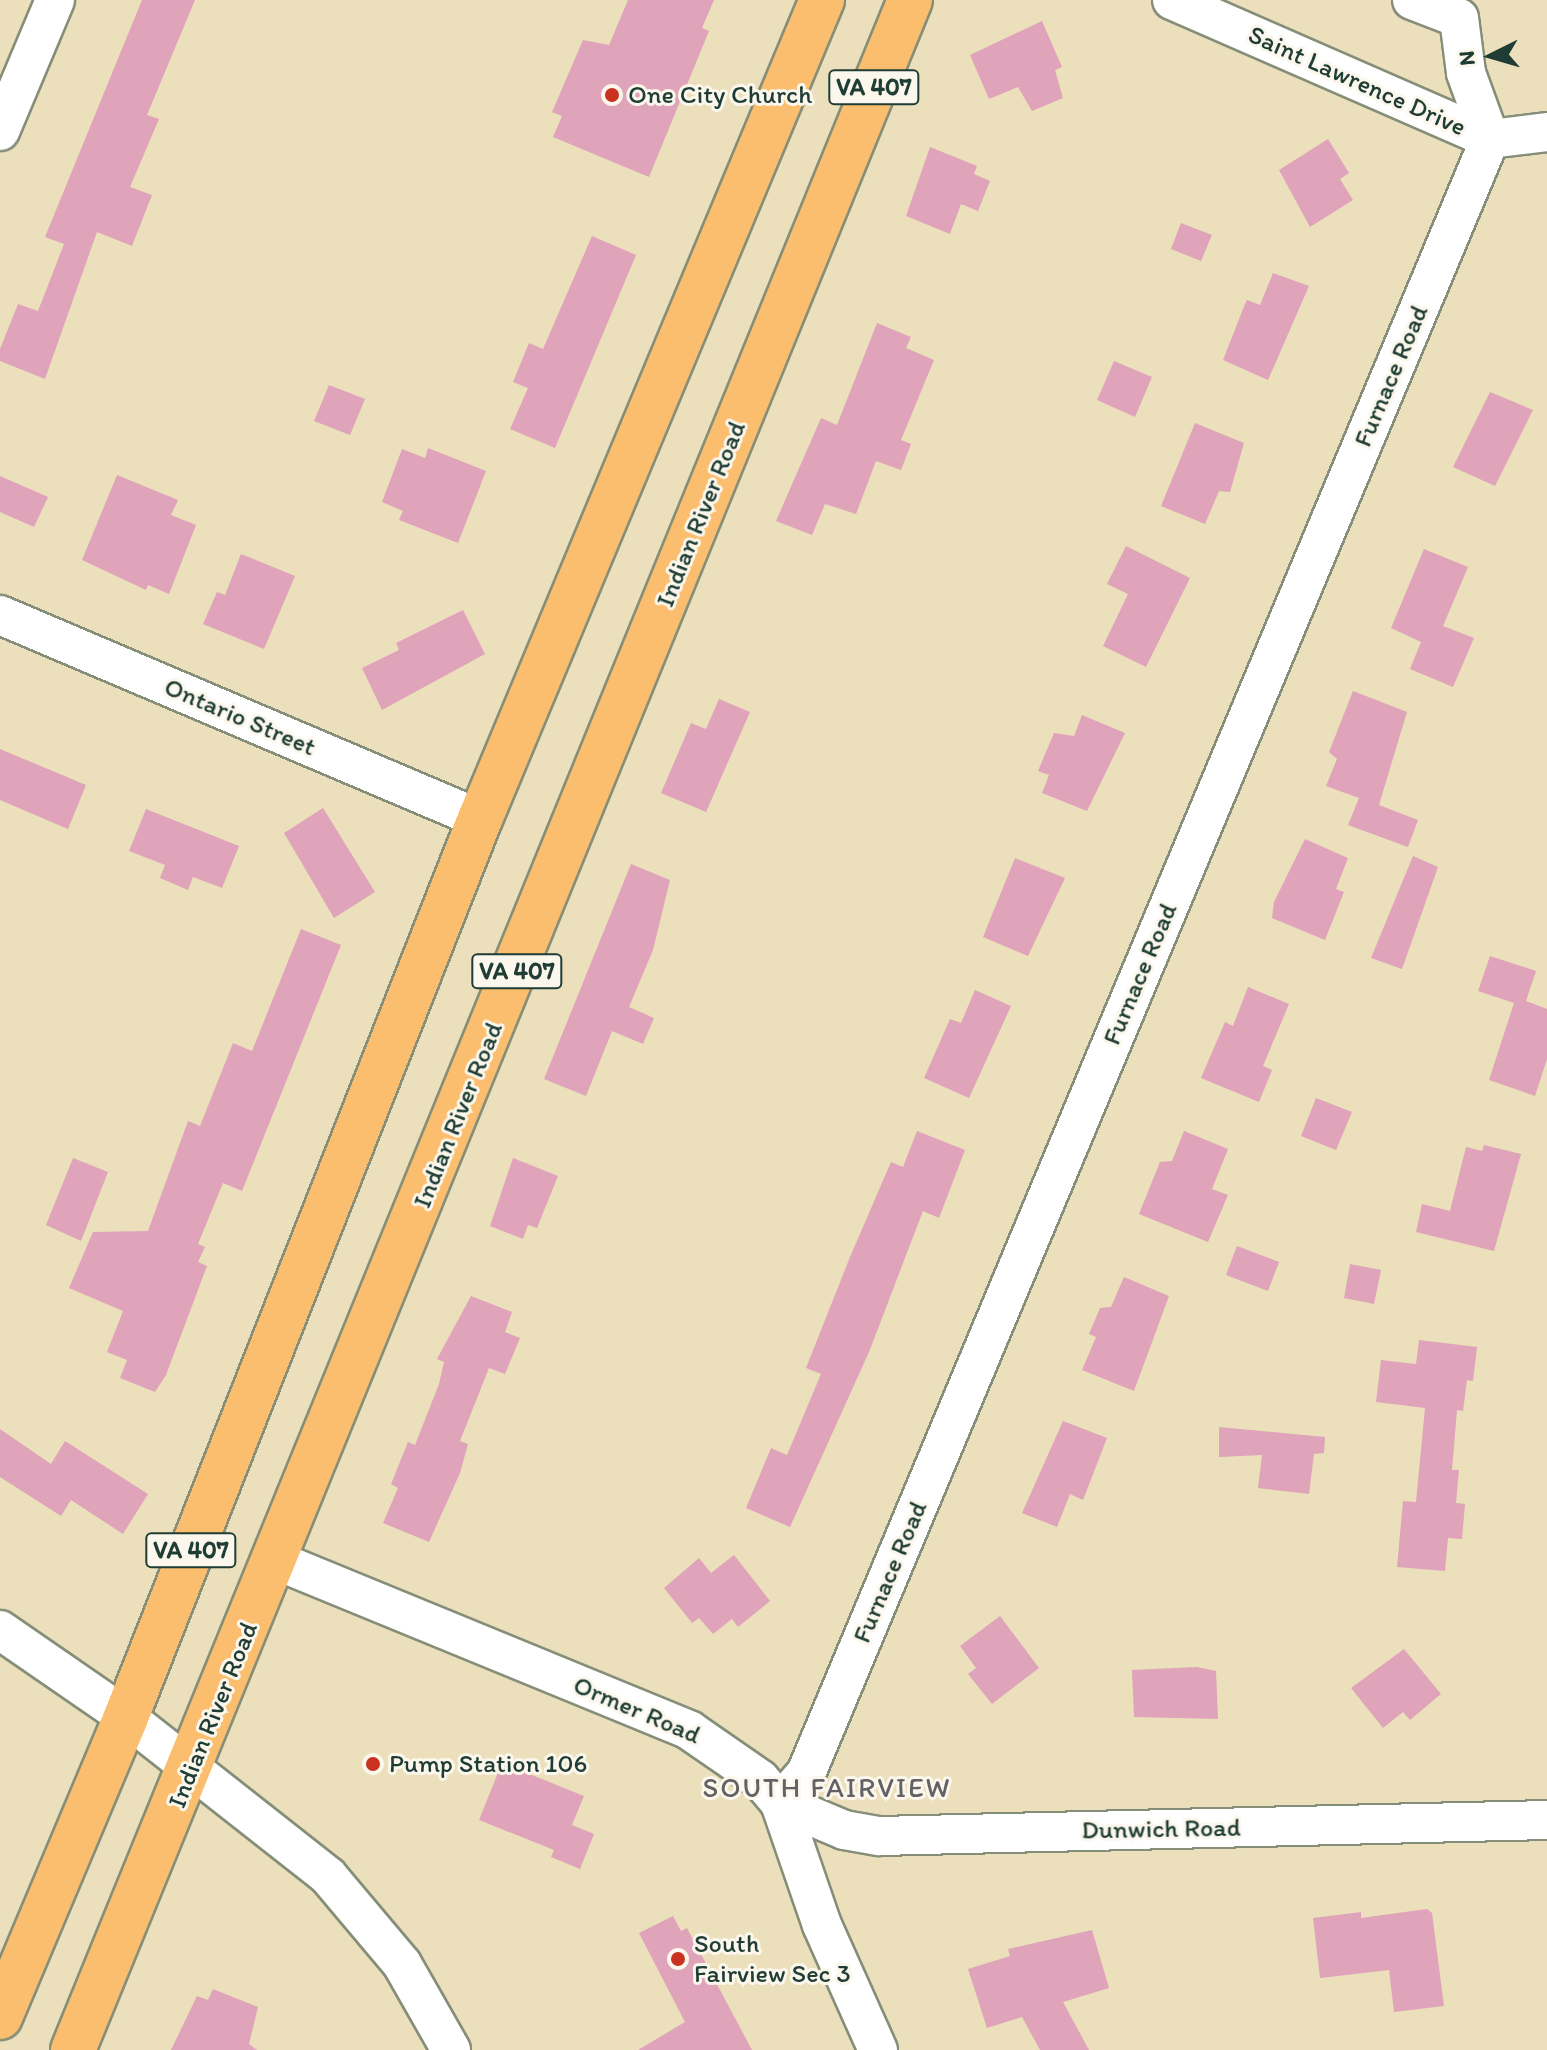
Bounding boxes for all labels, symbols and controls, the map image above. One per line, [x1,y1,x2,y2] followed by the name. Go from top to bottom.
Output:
[1451,16,1531,96] north arrow
[1243,19,1471,143] street label: Saint Lawrence Drive
[1452,50,1481,67] text: N
[828,67,920,107] road number: VA 407
[628,79,812,111] place label: One City Church
[603,86,621,104] marker: One City Church
[1347,300,1435,452] street label: Furnace Road
[650,417,752,611] street label: Indian River Road
[160,671,320,763] street label: Ontario Street
[1096,898,1184,1050] street label: Furnace Road
[471,951,563,991] road number: VA 407
[407,1018,509,1212] street label: Indian River Road
[846,1496,934,1648] street label: Furnace Road
[145,1530,237,1570] road number: VA 407
[162,1618,264,1812] street label: Indian River Road
[569,1669,705,1751] street label: Ormer Road
[389,1748,589,1780] place label: Pump Station 106
[364,1755,382,1773] marker: Pump Station 106
[704,1770,950,1804] district label: SOUTH FAIRVIEW
[1081,1812,1241,1846] street label: Dunwich Road
[694,1928,851,1990] place label: South Fairview Sec 3
[669,1950,687,1968] marker: South Fairview Sec 3

